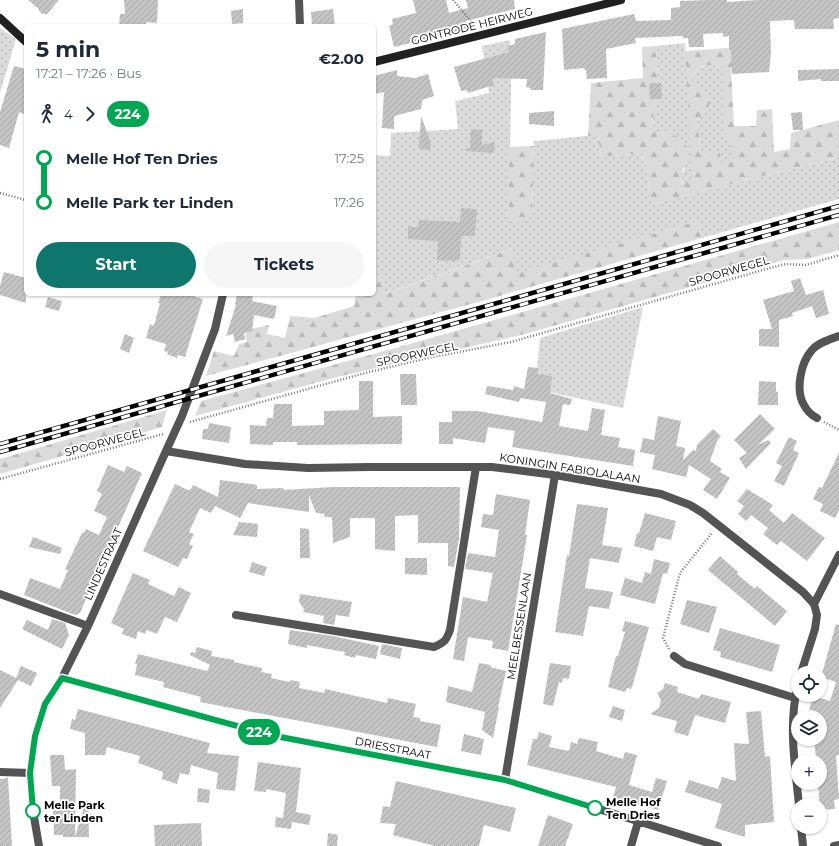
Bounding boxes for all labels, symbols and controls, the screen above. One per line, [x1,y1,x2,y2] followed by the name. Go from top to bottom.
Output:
[410,4,534,48] street label: GONTRODE HEIRWEG
[36,36,100,63] text: 5 min
[319,49,364,68] text: €2.00
[36,65,141,81] text: 17:21 – 17:26 · Bus
[36,103,58,125] icon: walk
[79,103,101,125] icon: forward
[115,105,141,123] text: 224
[64,106,73,122] text: 4
[66,149,218,168] text: Melle Hof Ten Dries
[334,150,364,166] text: 17:25
[66,193,234,212] text: Melle Park ter Linden
[334,194,364,210] text: 17:26
[36,242,196,288] button: Start
[204,242,364,288] button: Tickets
[687,253,771,289] street label: SPOORWEGEL
[375,338,459,369] street label: SPOORWEGEL
[63,424,147,459] street label: SPOORWEGEL
[499,450,641,486] street label: KONINGIN FABIOLALAAN
[81,525,126,602] street label: LINDESTRAAT
[504,571,534,681] street label: MEELBESSENLAAN
[791,666,827,834] map controls
[791,666,827,702] button: locate
[791,710,827,746] button: layers
[236,719,282,745] line badge: 224
[246,723,272,741] text: 224
[354,734,433,762] street label: DRIESSTRAAT
[791,754,827,790] button: +
[606,795,661,822] place label: Melle Hof Ten Dries
[44,798,105,825] place label: Melle Park ter Linden
[791,798,827,834] button: −
[587,800,603,816] marker: Melle Hof Ten Dries
[25,803,41,819] marker: Melle Park ter Linden

